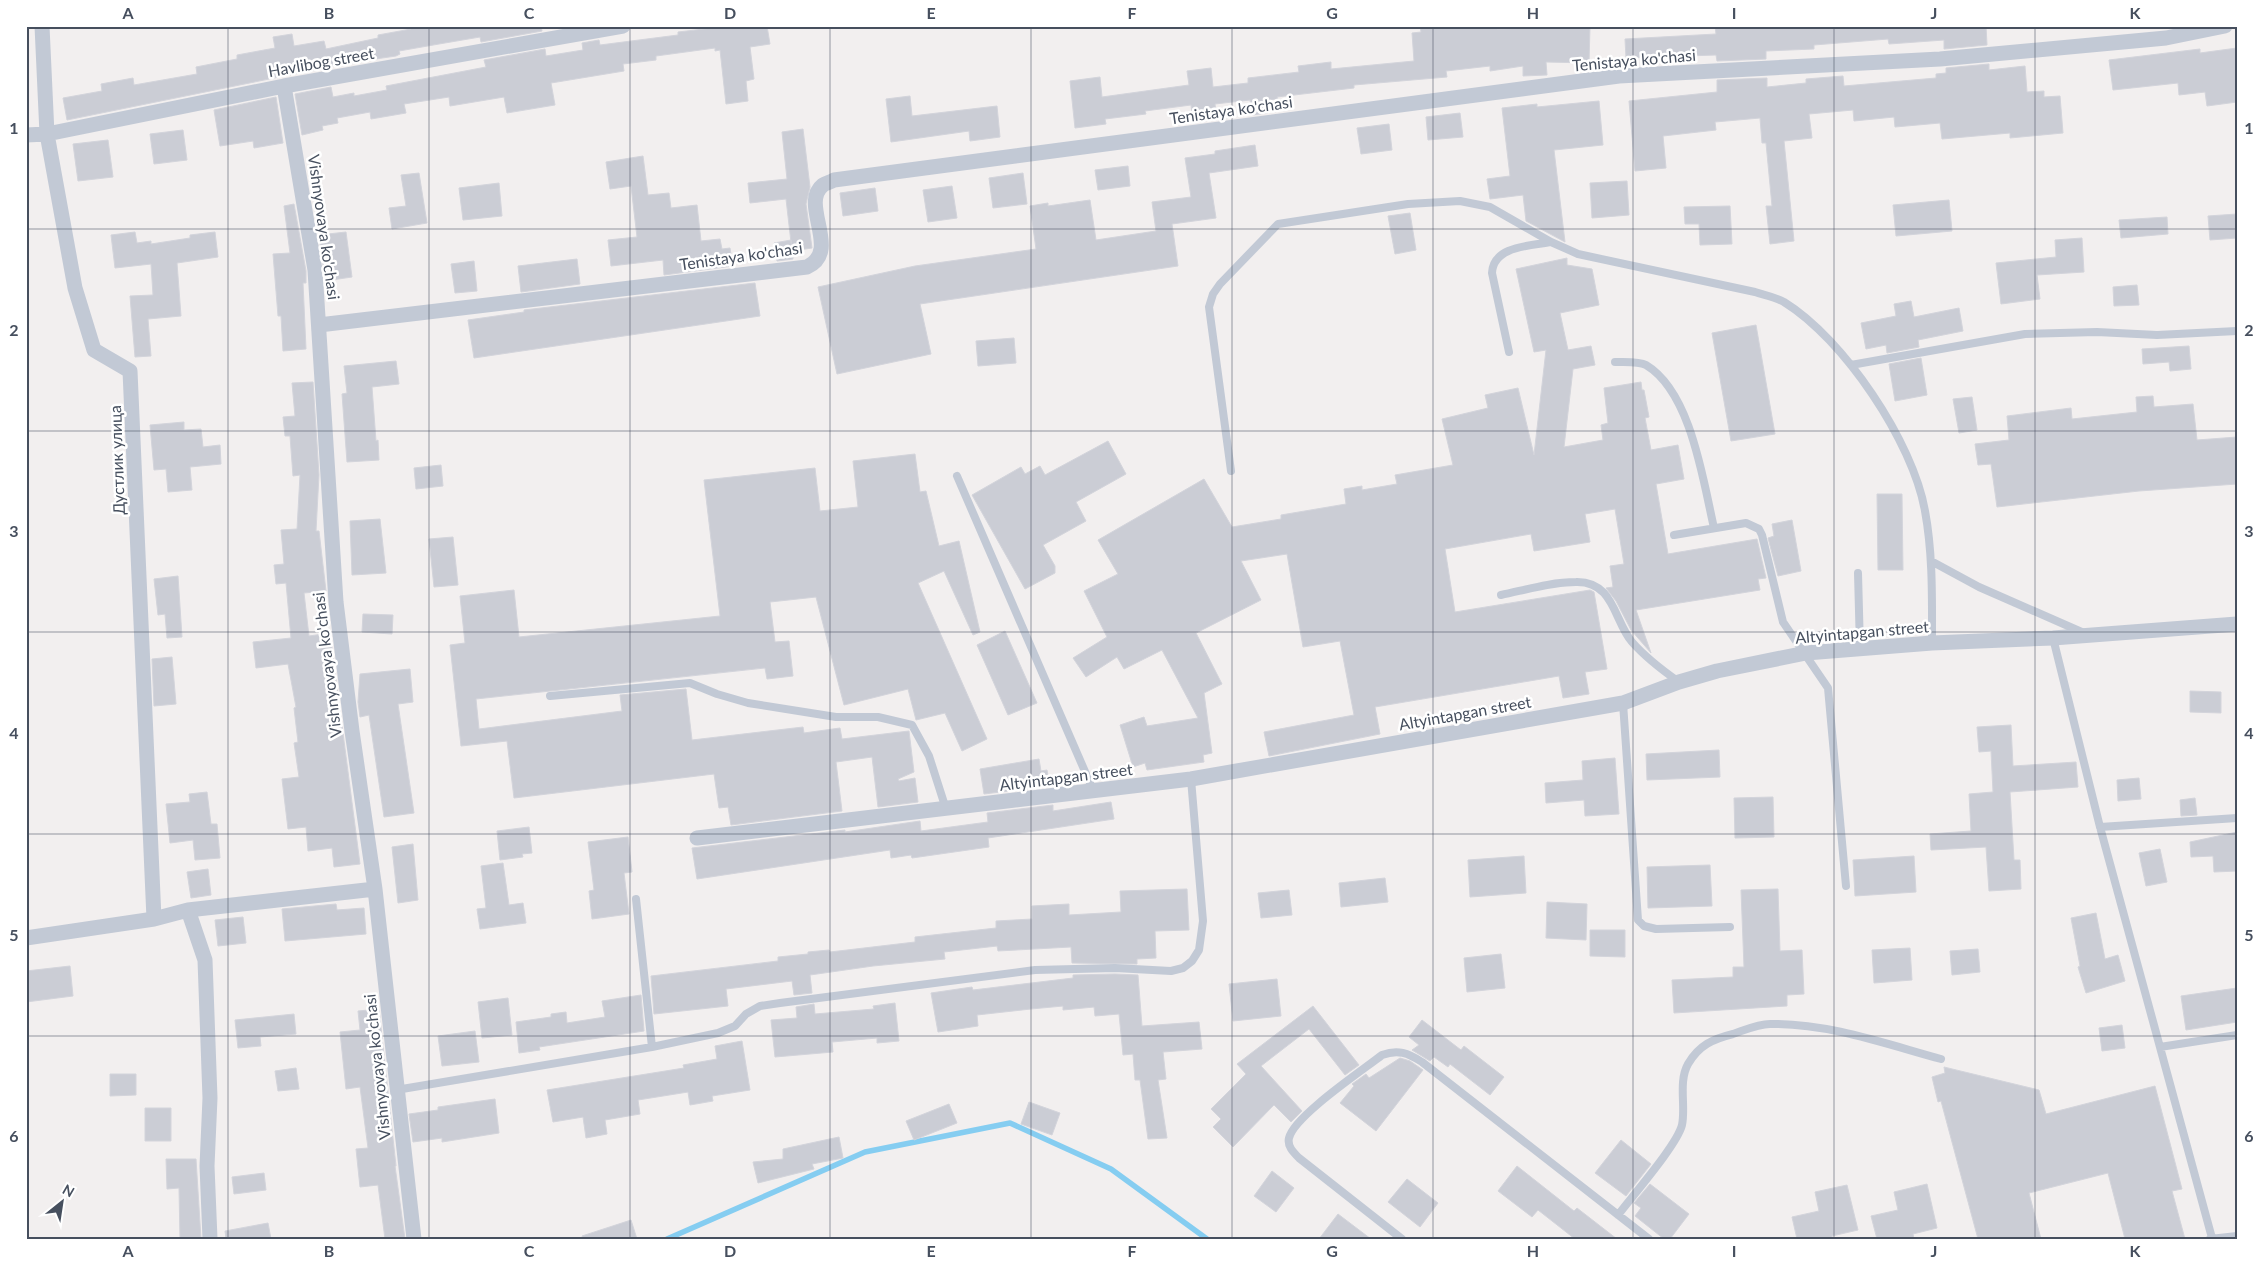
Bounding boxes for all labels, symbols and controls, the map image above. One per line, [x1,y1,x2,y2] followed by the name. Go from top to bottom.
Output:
[121,3,134,22] text: A
[324,3,334,22] text: B
[524,3,535,22] text: C
[724,3,736,22] text: D
[926,3,936,22] text: E
[1127,3,1137,22] text: F
[1326,3,1338,22] text: G
[1527,3,1539,22] text: H
[1732,3,1736,22] text: I
[1931,3,1937,22] text: J
[2130,3,2142,22] text: K
[266,43,376,80] street label: Hаvlibog street
[1571,45,1697,74] street label: Tenistaya ko'chasi
[1168,91,1294,128] street label: Tenistaya ko'chasi
[9,118,19,137] text: 1
[2244,118,2254,137] text: 1
[305,153,344,301] street label: Vishnyovaya ko'chasi
[678,237,804,274] street label: Tenistaya ko'chasi
[9,320,19,339] text: 2
[2244,320,2254,339] text: 2
[105,405,128,515] street label: Дустлик улица
[9,521,19,540] text: 3
[2244,521,2254,540] text: 3
[308,591,345,739] street label: Vishnyovaya ko'chasi
[1794,616,1930,647] street label: Altyintapgan street
[1397,691,1533,733] street label: Altyintapgan street
[9,723,19,742] text: 4
[2244,723,2254,742] text: 4
[998,759,1134,794] street label: Altyintapgan street
[9,925,19,944] text: 5
[2244,925,2254,944] text: 5
[359,993,394,1141] street label: Vishnyovaya ko'chasi
[9,1126,19,1145] text: 6
[2244,1126,2254,1145] text: 6
[38,1178,88,1228] north arrow
[60,1180,78,1200] text: N
[121,1241,134,1260] text: A
[324,1241,334,1260] text: B
[524,1241,535,1260] text: C
[724,1241,736,1260] text: D
[926,1241,936,1260] text: E
[1127,1241,1137,1260] text: F
[1326,1241,1338,1260] text: G
[1527,1241,1539,1260] text: H
[1732,1241,1736,1260] text: I
[1931,1241,1937,1260] text: J
[2130,1241,2142,1260] text: K

